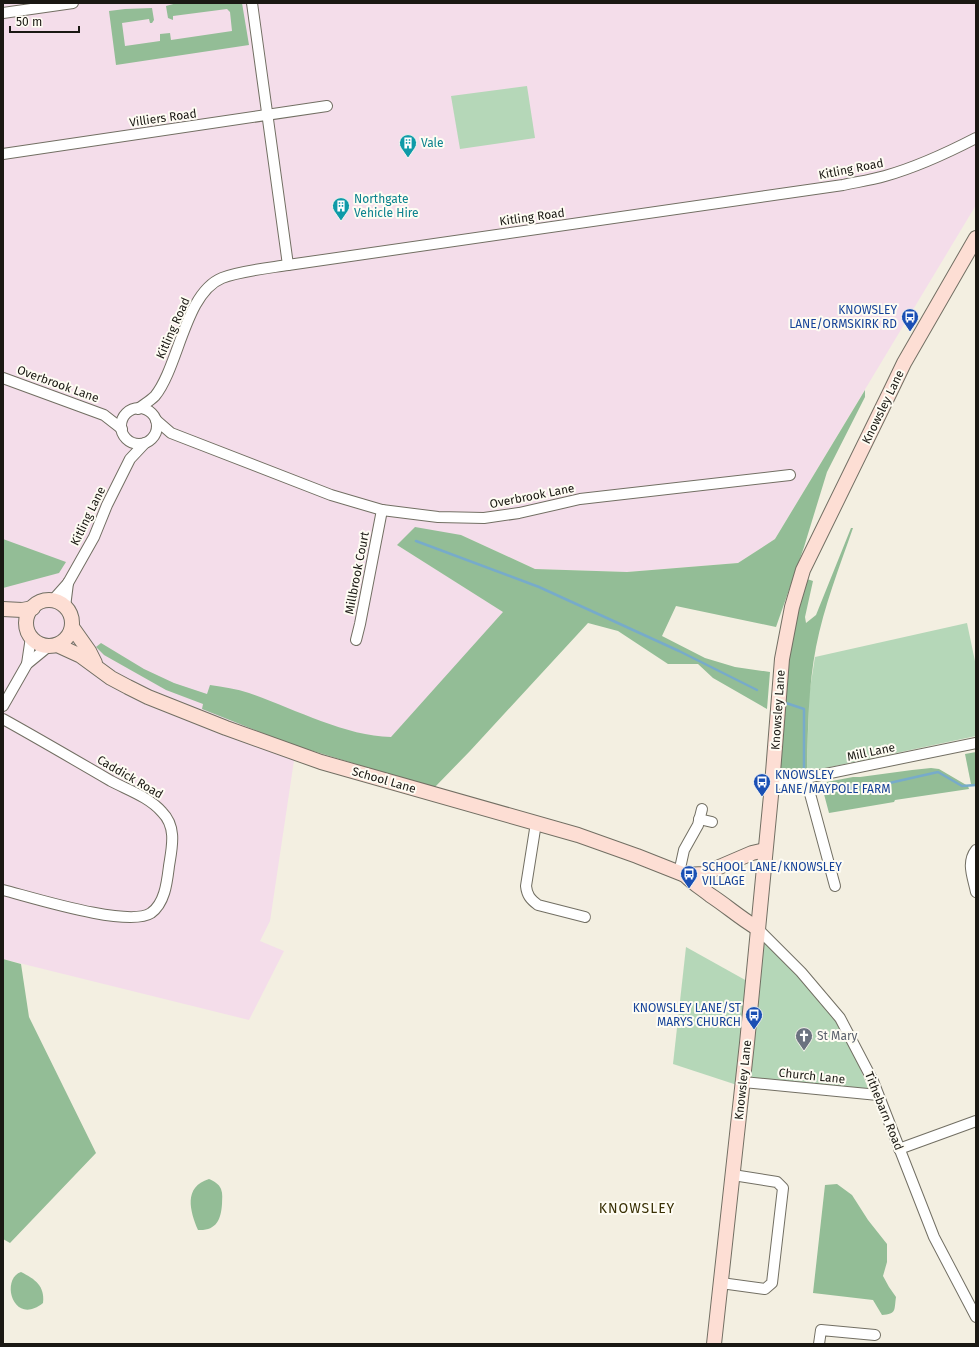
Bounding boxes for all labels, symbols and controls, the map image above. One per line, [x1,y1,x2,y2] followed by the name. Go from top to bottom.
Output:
[10,8,79,34] scale bar
[16,15,42,29] text: 50 m
[128,106,198,130] street label: Villiers Road
[398,133,418,158] building icon: Vale
[421,136,444,150] place label: Vale
[817,156,885,182] street label: Kitling Road
[354,192,419,220] place label: Northgate Vehicle Hire
[331,196,351,221] building icon: Northgate Vehicle Hire
[498,205,566,229] street label: Kitling Road
[153,295,193,361] street label: Kitling Road
[789,303,897,331] place label: KNOWSLEY LANE/ORMSKIRK RD
[900,307,920,332] bus stop icon: KNOWSLEY LANE/ORMSKIRK RD
[15,363,101,405] street label: Overbrook Lane
[859,368,907,446] street label: Knowsley Lane
[488,481,576,511] street label: Overbrook Lane
[68,484,108,548] street label: Kitling Lane
[342,530,372,616] street label: Millbrook Court
[768,669,788,751] street label: Knowsley Lane
[846,740,896,764] street label: Mill Lane
[95,753,165,801] street label: Caddick Road
[350,764,418,796] street label: School Lane
[775,768,891,796] place label: KNOWSLEY LANE/MAYPOLE FARM
[752,772,772,797] bus stop icon: KNOWSLEY LANE/MAYPOLE FARM
[702,860,842,888] place label: SCHOOL LANE/KNOWSLEY VILLAGE
[679,864,699,889] bus stop icon: SCHOOL LANE/KNOWSLEY VILLAGE
[633,1001,742,1029] place label: KNOWSLEY LANE/ST MARYS CHURCH
[744,1005,764,1030] bus stop icon: KNOWSLEY LANE/ST MARYS CHURCH
[794,1026,814,1051] church icon: St Mary
[817,1029,858,1043] place label: St Mary
[732,1039,754,1121] street label: Knowsley Lane
[778,1066,846,1086] street label: Church Lane
[862,1070,906,1152] street label: Tithebarn Road
[599,1200,675,1217] district label: KNOWSLEY

